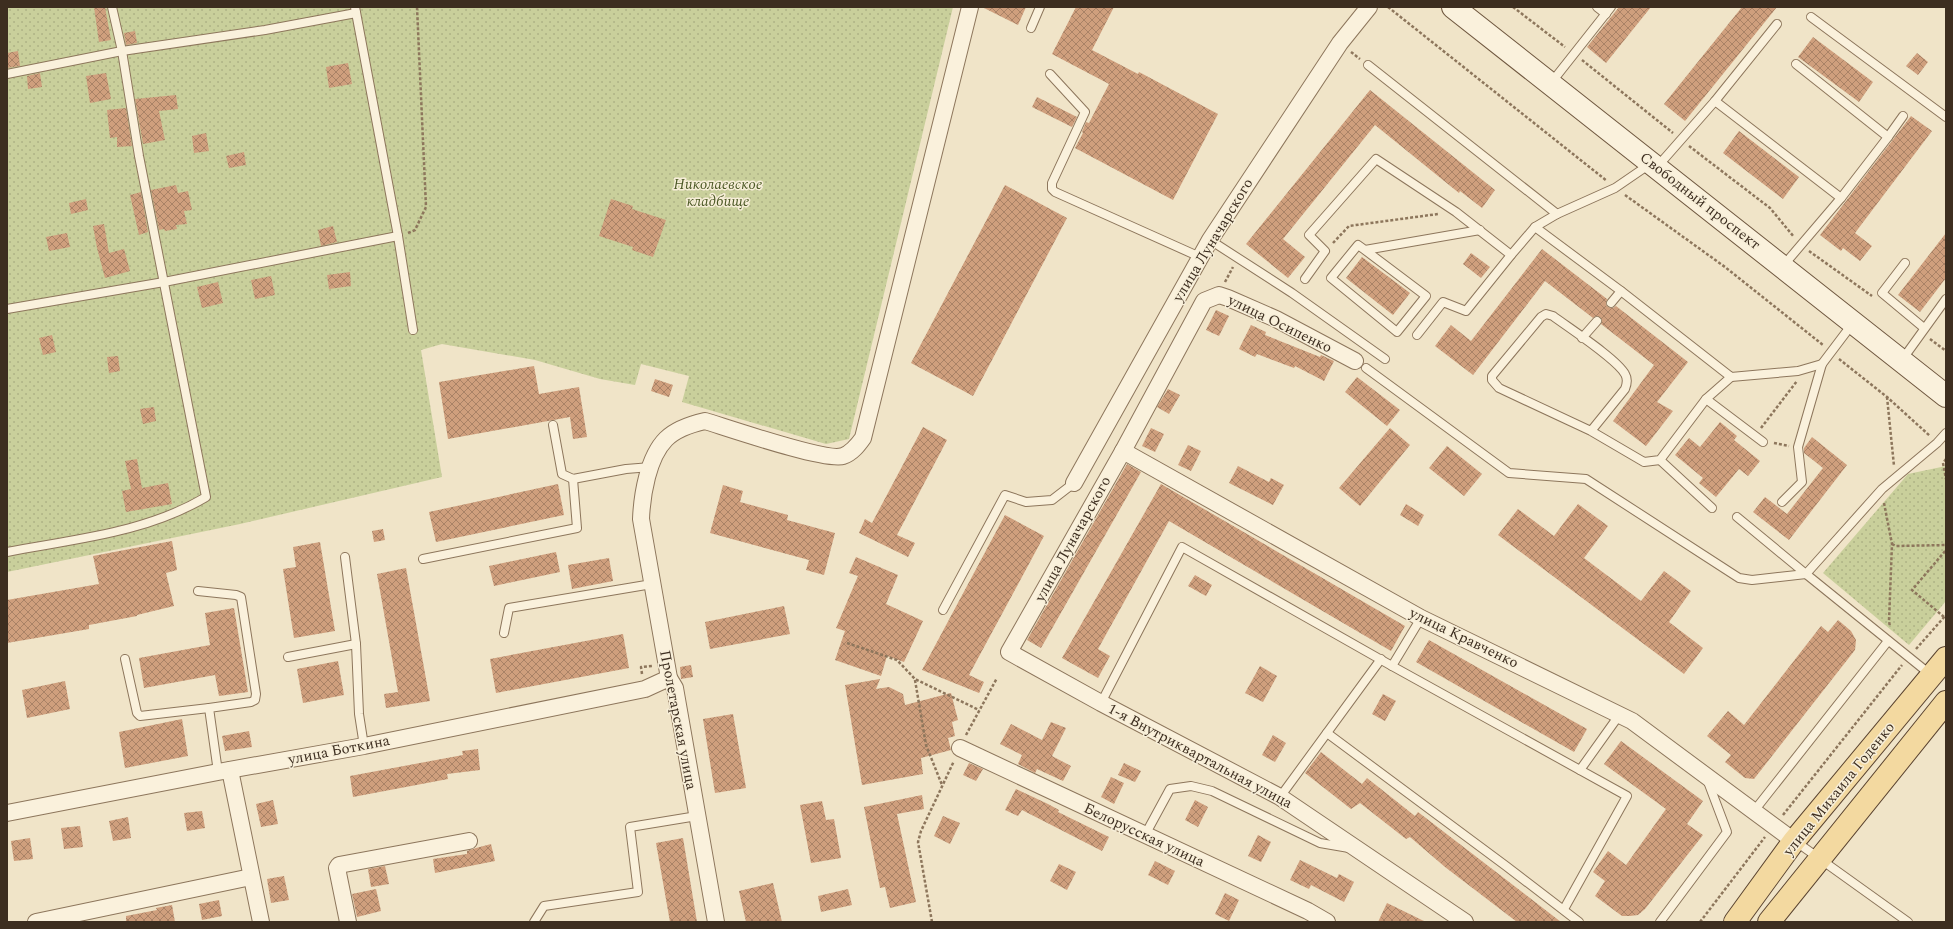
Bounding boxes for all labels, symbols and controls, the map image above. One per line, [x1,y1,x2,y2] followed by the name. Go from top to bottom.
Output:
[1635,146,1765,256] street label: Свободный проспект
[674,173,763,213] park label: Николаевское кладбище
[1166,174,1259,307] street label: улица Луначарского
[1223,288,1336,359] street label: улица Осипенко
[1028,472,1117,607] street label: улица Луначарского
[1405,601,1522,674] street label: улица Кравченко
[653,648,703,792] street label: Пролетарская улица
[1103,697,1297,815] street label: 1-я Внутриквартальная улица
[1777,717,1900,862] street label: улица Михаила Годенко
[285,729,393,771] street label: улица Боткина
[1080,797,1209,873] street label: Белорусская улица

